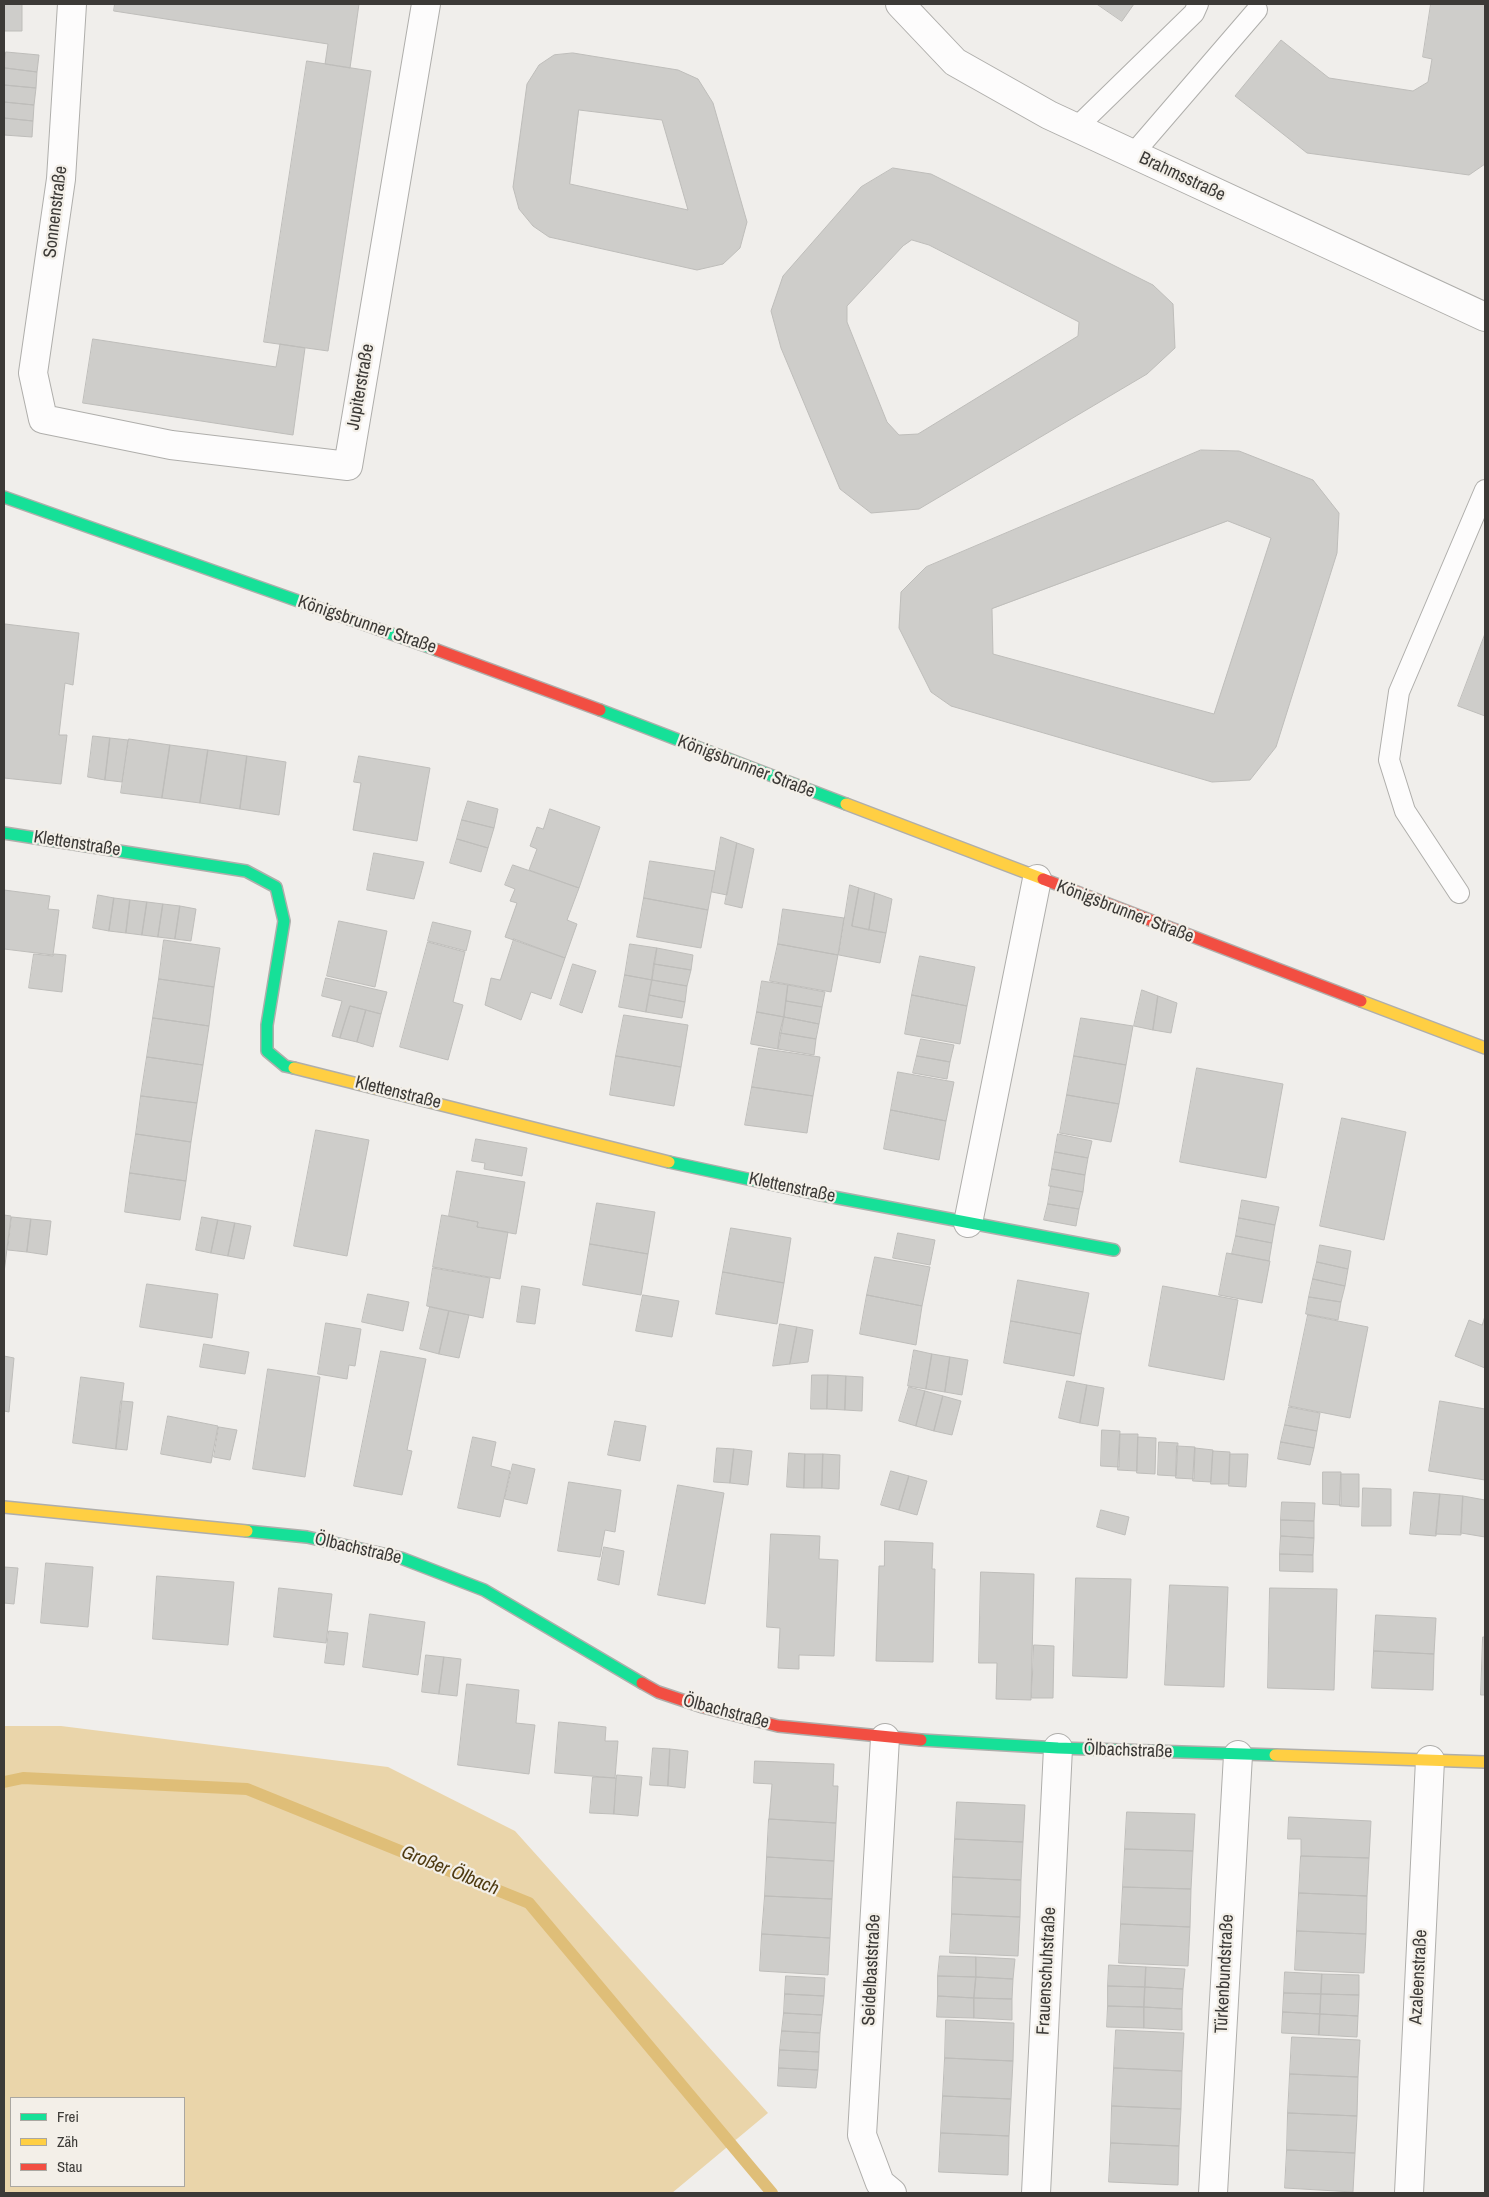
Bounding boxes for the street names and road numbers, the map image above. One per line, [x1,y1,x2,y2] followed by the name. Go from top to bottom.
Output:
[1135,148,1229,206] street label: Brahmsstraße
[40,165,72,259] street label: Sonnenstraße
[343,342,379,432] street label: Jupiterstraße
[295,591,439,659] street label: Königsbrunner Straße
[674,731,818,803] street label: Königsbrunner Straße
[32,826,122,862] street label: Klettenstraße
[1053,876,1197,948] street label: Königsbrunner Straße
[353,1072,443,1114] street label: Klettenstraße
[747,1168,837,1208] street label: Klettenstraße
[312,1529,404,1569] street label: Ölbachstraße
[680,1690,772,1734] street label: Ölbachstraße
[1083,1739,1173,1763] street label: Ölbachstraße
[1033,1907,1061,2035] street label: Frauenschuhstraße
[858,1914,886,2026] street label: Seidelbaststraße
[1211,1914,1239,2034] street label: Türkenbundstraße
[1406,1929,1432,2025] street label: Azaleenstraße

